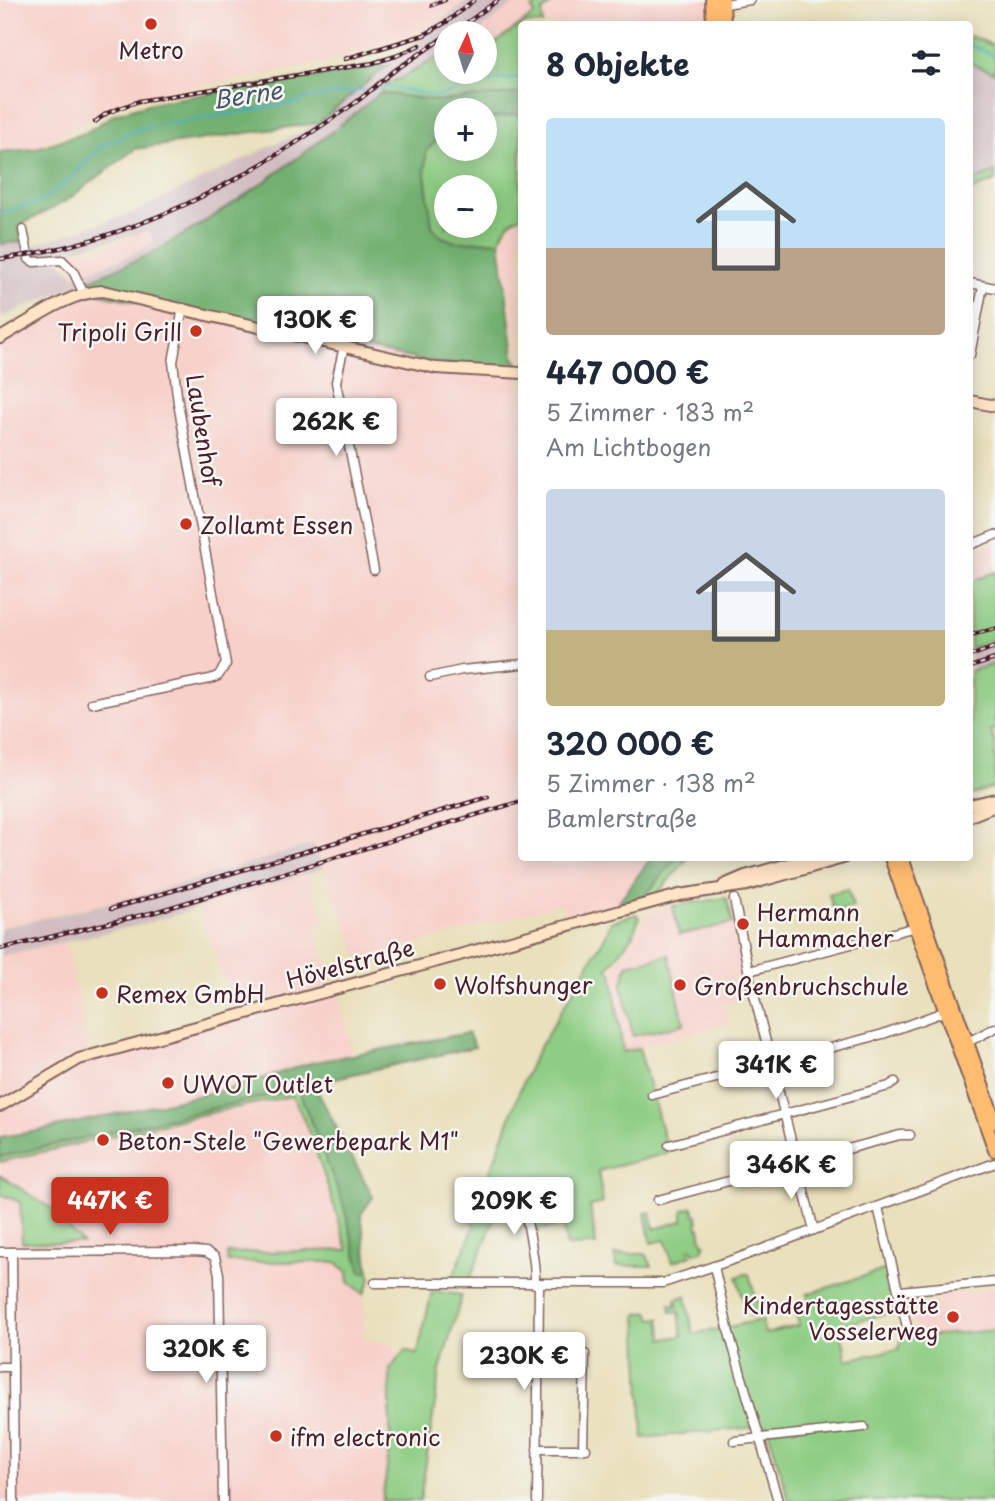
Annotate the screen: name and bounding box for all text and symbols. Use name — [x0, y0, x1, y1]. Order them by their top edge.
marker: Metro — [143, 16, 159, 32]
north arrow — [434, 21, 497, 84]
map controls — [434, 21, 497, 238]
place label: Metro — [118, 32, 184, 67]
text: 8 Objekte — [546, 41, 690, 86]
icon: filters — [907, 44, 945, 82]
water label: Berne — [209, 71, 285, 117]
button: + — [434, 98, 497, 161]
icon: home — [683, 163, 809, 289]
button: − — [434, 175, 497, 238]
pin: 130K € — [258, 296, 372, 356]
text: 130K € — [273, 301, 357, 336]
place label: Tripoli Grill — [57, 314, 182, 349]
marker: Tripoli Grill — [188, 323, 204, 339]
text: 447 000 € — [546, 349, 709, 394]
street label: Laubenhof — [178, 371, 230, 491]
text: 5 Zimmer · 183 m² — [546, 394, 754, 429]
pin: 262K € — [279, 398, 393, 458]
text: 262K € — [292, 403, 380, 438]
text: Am Lichtbogen — [546, 429, 711, 464]
place label: Zollamt Essen — [200, 507, 353, 542]
marker: Zollamt Essen — [178, 516, 194, 532]
icon: home — [683, 534, 809, 660]
text: 320 000 € — [546, 720, 714, 765]
text: 5 Zimmer · 138 m² — [546, 765, 756, 800]
text: Bamlerstraße — [546, 800, 697, 835]
place label: Hermann Hammacher — [757, 894, 894, 955]
marker: Hermann Hammacher — [735, 916, 751, 932]
street label: Hövelstraße — [282, 929, 418, 997]
place label: Wolfshunger — [454, 967, 593, 1002]
place label: Großenbruchschule — [694, 968, 909, 1003]
place label: Remex GmbH — [116, 976, 265, 1011]
marker: Wolfshunger — [432, 976, 448, 992]
marker: Großenbruchschule — [672, 977, 688, 993]
marker: Remex GmbH — [94, 985, 110, 1001]
pin: 341K € — [719, 1042, 833, 1101]
text: 341K € — [735, 1046, 817, 1081]
place label: UWOT Outlet — [182, 1066, 333, 1101]
marker: UWOT Outlet — [160, 1075, 176, 1091]
place label: Beton-Stele "Gewerbepark M1" — [117, 1123, 459, 1158]
marker: Beton-Stele "Gewerbepark M1" — [95, 1132, 111, 1148]
pin: 346K € — [734, 1142, 848, 1201]
text: 346K € — [746, 1146, 836, 1181]
pin: 447K € — [53, 1178, 167, 1237]
pin: 209K € — [457, 1178, 571, 1237]
text: 447K € — [67, 1182, 153, 1217]
text: 209K € — [470, 1182, 558, 1217]
place label: Kindertagesstätte Vosselerweg — [742, 1287, 939, 1348]
marker: Kindertagesstätte Vosselerweg — [945, 1309, 961, 1325]
pin: 320K € — [149, 1326, 263, 1385]
text: 320K € — [162, 1330, 250, 1365]
pin: 230K € — [467, 1332, 581, 1392]
text: 230K € — [479, 1337, 569, 1372]
place label: ifm electronic — [290, 1419, 440, 1454]
marker: ifm electronic — [268, 1428, 284, 1444]

